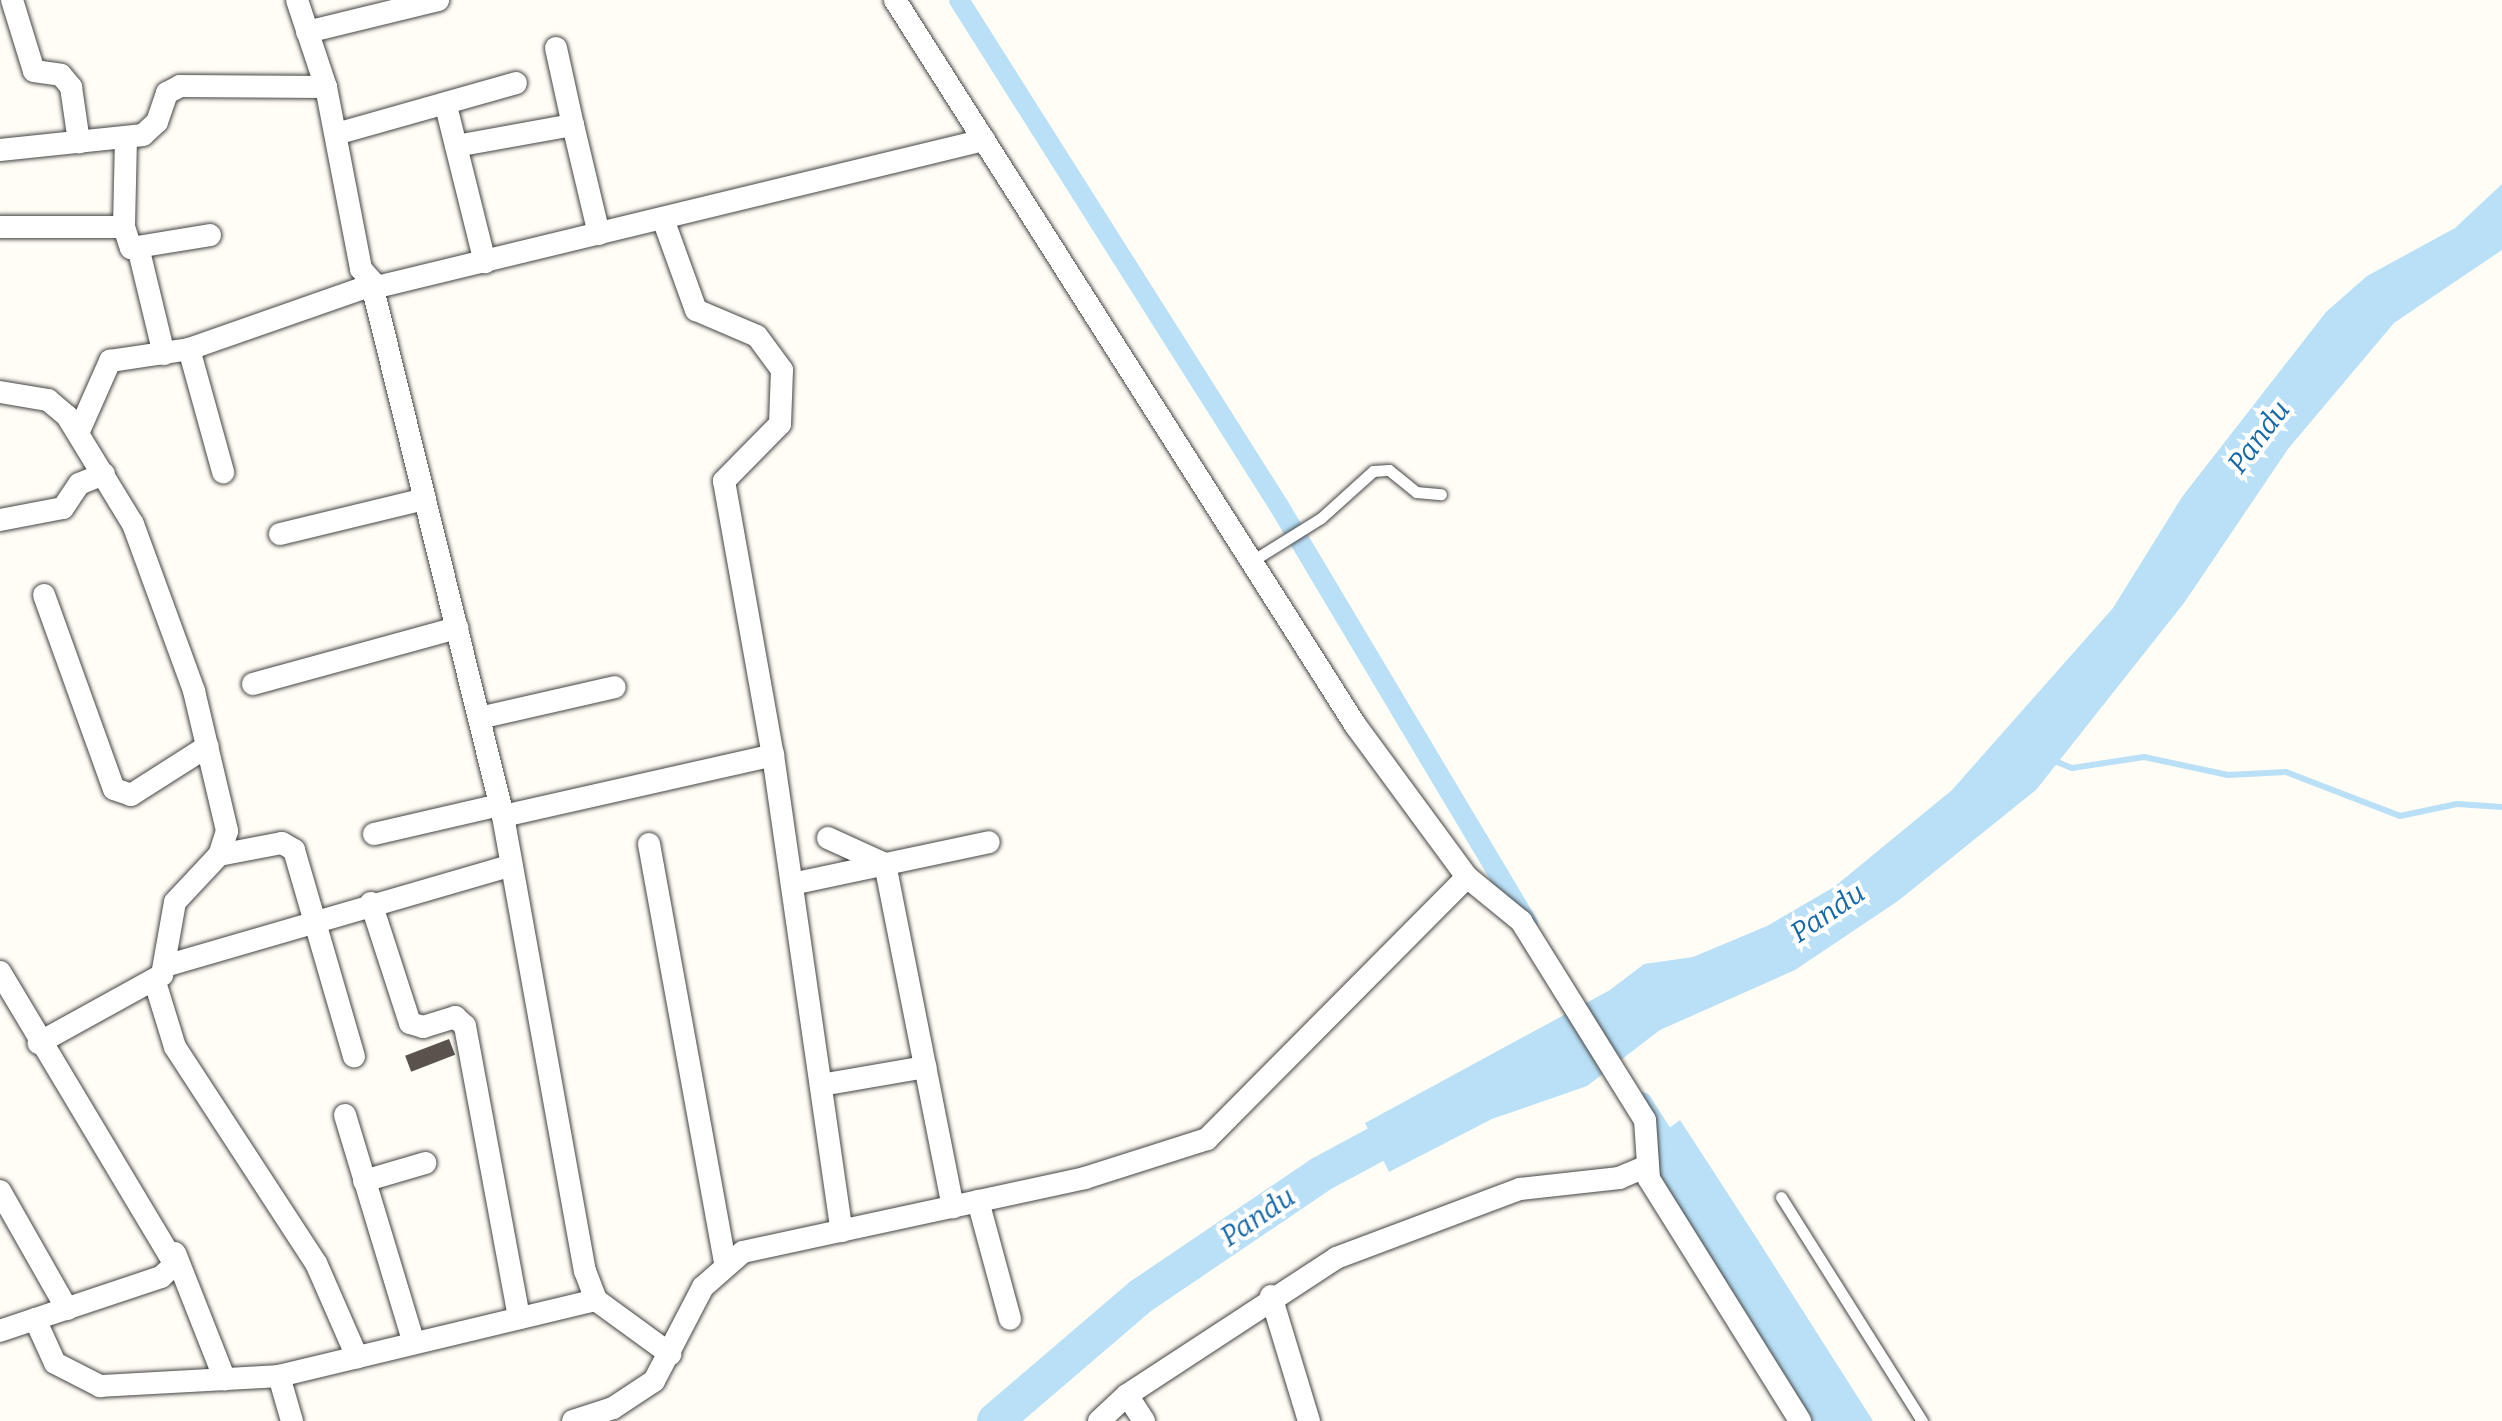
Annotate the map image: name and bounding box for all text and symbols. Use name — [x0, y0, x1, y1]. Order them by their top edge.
water label: Pandu — [2221, 394, 2297, 480]
water label: Pandu — [1784, 876, 1872, 950]
water label: Pandu — [1214, 1180, 1302, 1254]

